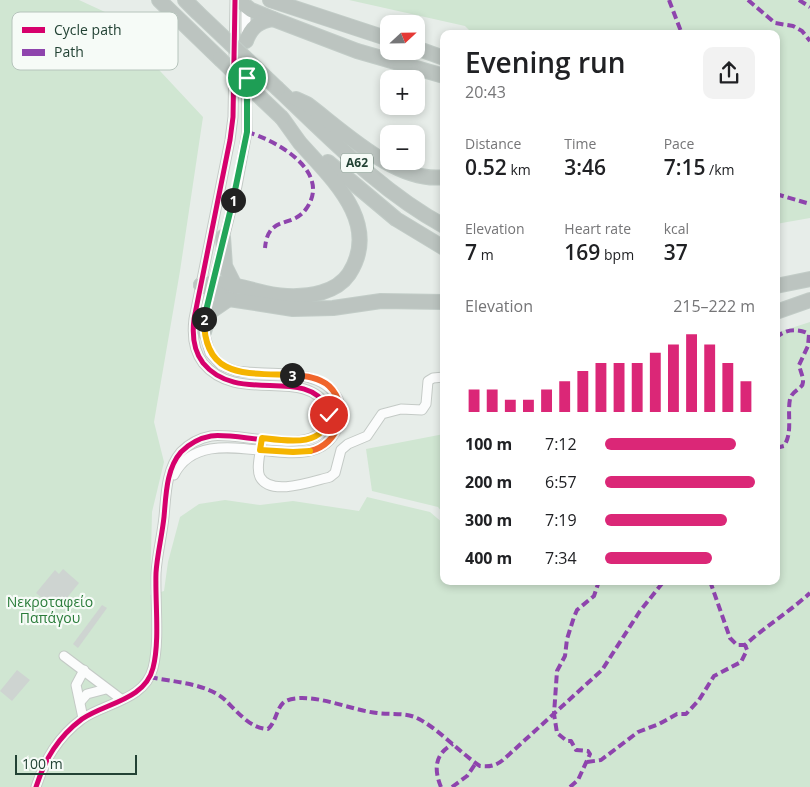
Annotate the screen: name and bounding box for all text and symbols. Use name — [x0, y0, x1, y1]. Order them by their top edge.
legend — [12, 12, 178, 70]
north arrow — [380, 15, 425, 60]
map controls — [380, 15, 425, 170]
text: Cycle path — [54, 20, 122, 39]
text: Path — [54, 42, 84, 61]
text: Evening run — [465, 43, 626, 81]
button: share — [703, 47, 755, 99]
pin — [226, 57, 268, 99]
icon: arrive — [233, 64, 261, 92]
button: + — [380, 70, 425, 115]
text: 20:43 — [465, 81, 506, 103]
button: − — [380, 125, 425, 170]
text: Distance — [465, 134, 521, 153]
text: Time — [564, 134, 596, 153]
text: Pace — [664, 134, 694, 153]
text: 0.52 — [465, 153, 507, 181]
text: 3:46 — [564, 153, 606, 181]
text: 7:15 — [664, 153, 705, 181]
road number: Α62 — [341, 154, 373, 172]
text: km — [507, 160, 531, 179]
text: /km — [705, 160, 735, 179]
pin: 1 — [220, 188, 246, 212]
text: 1 — [229, 191, 238, 210]
text: Elevation — [465, 219, 524, 238]
text: Heart rate — [564, 219, 631, 238]
text: kcal — [664, 219, 689, 238]
text: 7 — [465, 238, 477, 266]
text: 169 — [564, 238, 600, 266]
text: 37 — [664, 238, 688, 266]
text: m — [477, 245, 494, 264]
text: bpm — [600, 245, 634, 264]
text: Elevation — [465, 295, 533, 317]
text: 215–222 m — [673, 295, 755, 317]
pin: 2 — [192, 306, 216, 332]
text: 2 — [200, 310, 209, 329]
pin: 3 — [280, 362, 304, 388]
text: 3 — [288, 366, 297, 385]
pin — [308, 394, 350, 436]
icon: check — [315, 401, 343, 429]
text: 100 m — [465, 433, 512, 455]
text: 7:12 — [545, 433, 577, 455]
text: 200 m — [465, 471, 512, 493]
text: 6:57 — [545, 471, 577, 493]
text: 300 m — [465, 509, 512, 531]
text: 7:19 — [545, 509, 577, 531]
text: 400 m — [465, 547, 512, 569]
text: 7:34 — [545, 547, 577, 569]
park label: Νεκροταφείο Παπάγου — [7, 592, 93, 627]
scale bar — [15, 752, 138, 775]
text: 100 m — [22, 754, 63, 773]

